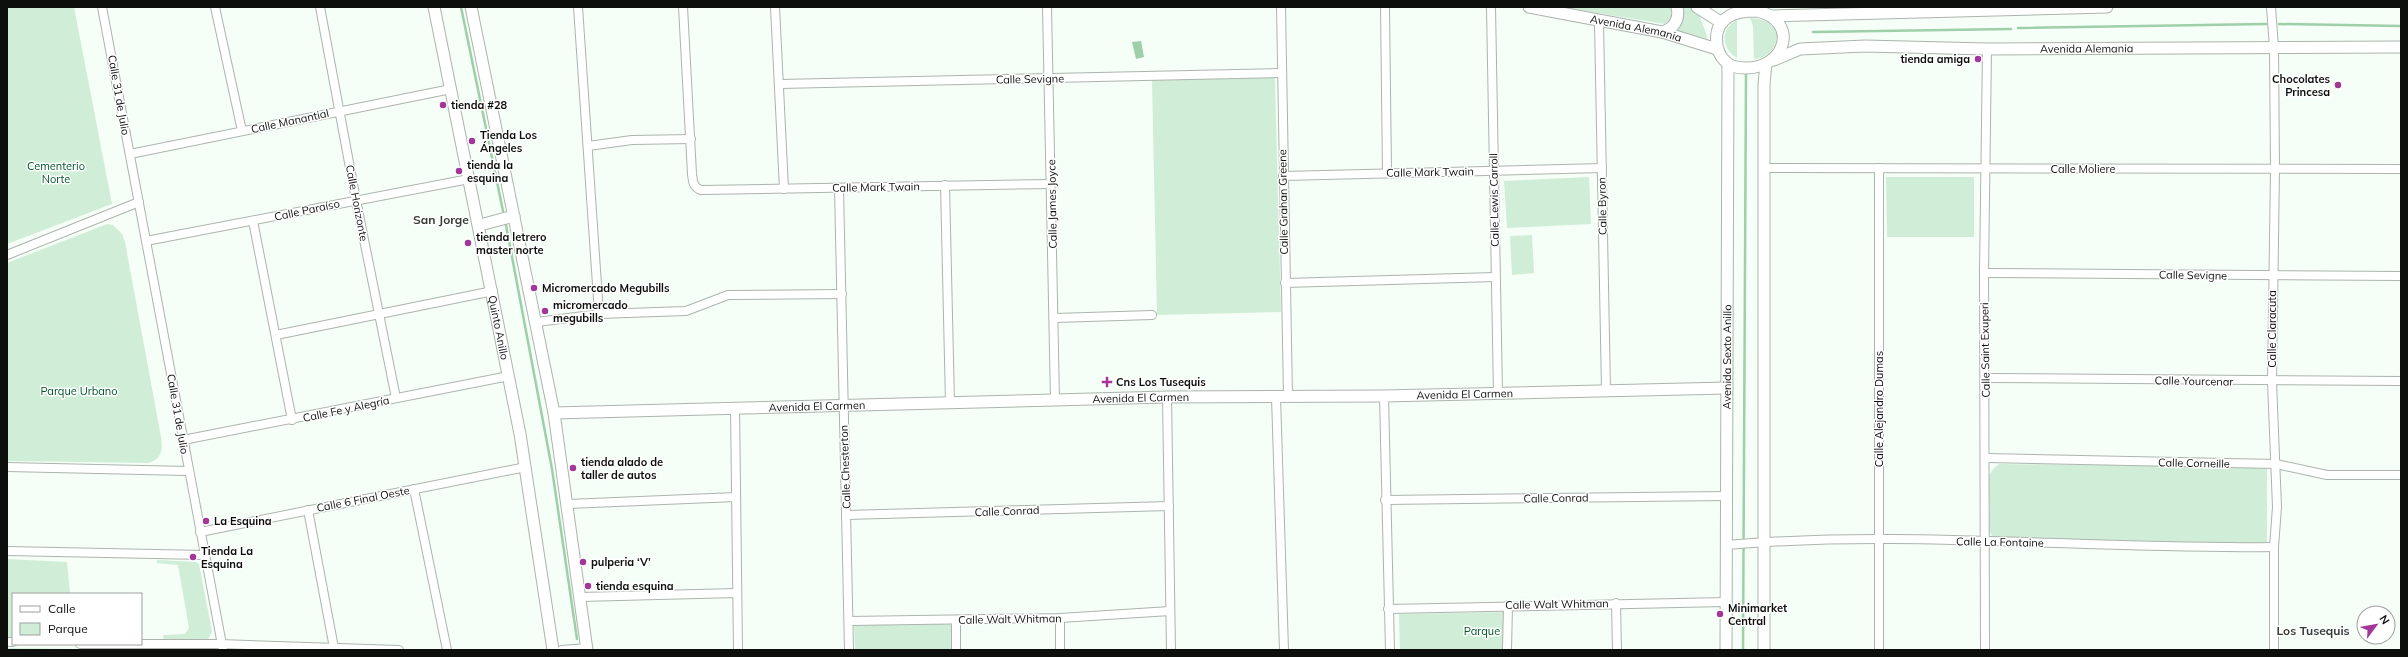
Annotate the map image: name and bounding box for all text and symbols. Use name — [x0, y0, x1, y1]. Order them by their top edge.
street label: Avenida Alemania — [1589, 12, 1684, 45]
street label: Avenida Alemania — [2040, 41, 2133, 56]
place label: tienda amiga — [1900, 52, 1970, 66]
street label: Calle 31 de Julio — [105, 54, 133, 136]
marker: tienda amiga — [1973, 54, 1983, 64]
street label: Calle Sevigne — [996, 71, 1064, 87]
place label: Chocolates Princesa — [2272, 72, 2330, 99]
marker: Chocolates Princesa — [2333, 80, 2343, 90]
place label: tienda #28 — [451, 98, 508, 112]
marker: tienda #28 — [438, 100, 448, 110]
street label: Calle Manantial — [250, 106, 330, 136]
place label: Tienda Los Ángeles — [480, 128, 538, 155]
marker: Tienda Los Ángeles — [467, 136, 477, 146]
street label: Calle Grahan Greene — [1275, 149, 1291, 255]
street label: Calle Lewis Carroll — [1486, 153, 1502, 247]
place label: tienda la esquina — [467, 158, 513, 185]
park label: Cementerio Norte — [27, 159, 85, 186]
street label: Calle James Joyce — [1044, 159, 1060, 249]
street label: Calle Moliere — [2051, 162, 2115, 176]
street label: Calle Horizonte — [343, 164, 371, 242]
street label: Calle Mark Twain — [1386, 164, 1474, 180]
marker: tienda la esquina — [454, 166, 464, 176]
street label: Calle Byron — [1594, 177, 1610, 235]
street label: Calle Mark Twain — [832, 179, 920, 195]
street label: Calle Paraíso — [273, 196, 341, 224]
district label: San Jorge — [413, 212, 469, 227]
place label: tienda letrero master norte — [476, 230, 547, 257]
marker: tienda letrero master norte — [463, 238, 473, 248]
street label: Calle Sevigne — [2159, 267, 2227, 283]
place label: Micromercado Megubills — [542, 281, 670, 295]
marker: Micromercado Megubills — [529, 283, 539, 293]
street label: Calle Claracuta — [2265, 290, 2279, 368]
street label: Quinto Anillo — [485, 294, 512, 361]
place label: micromercado megubills — [553, 298, 628, 325]
street label: Calle Saint Exuperi — [1977, 302, 1993, 398]
street label: Avenida Sexto Anillo — [1720, 304, 1734, 410]
marker: micromercado megubills — [540, 306, 550, 316]
street label: Calle Alejandro Dumas — [1872, 351, 1886, 467]
street label: Calle 31 de Julio — [164, 373, 192, 455]
street label: Calle Yourcenar — [2155, 373, 2233, 389]
place label: Cns Los Tusequis — [1116, 375, 1206, 389]
marker: Cns Los Tusequis — [1101, 376, 1113, 388]
park label: Parque Urbano — [40, 384, 118, 398]
street label: Avenida El Carmen — [1416, 386, 1513, 402]
street label: Avenida El Carmen — [1092, 390, 1189, 406]
street label: Calle Fe y Alegría — [301, 393, 391, 425]
street label: Avenida El Carmen — [768, 398, 865, 414]
street label: Calle Chesterton — [837, 425, 853, 509]
place label: tienda alado de taller de autos — [581, 455, 663, 482]
street label: Calle Corneille — [2158, 455, 2230, 471]
marker: tienda alado de taller de autos — [568, 463, 578, 473]
street label: Calle 6 Final Oeste — [315, 483, 411, 515]
street label: Calle Conrad — [1523, 490, 1589, 506]
street label: Calle Conrad — [974, 503, 1040, 519]
place label: La Esquina — [214, 514, 272, 528]
marker: La Esquina — [201, 516, 211, 526]
street label: Calle La Fontaine — [1956, 534, 2044, 550]
place label: Tienda La Esquina — [201, 544, 253, 571]
marker: Tienda La Esquina — [188, 552, 198, 562]
place label: pulperia ‘V’ — [591, 555, 651, 569]
marker: pulperia ‘V’ — [578, 557, 588, 567]
place label: tienda esquina — [596, 579, 674, 593]
marker: tienda esquina — [583, 581, 593, 591]
legend — [12, 593, 142, 645]
street label: Calle Walt Whitman — [1505, 596, 1609, 612]
text: Calle — [48, 601, 75, 616]
place label: Minimarket Central — [1728, 601, 1787, 628]
north arrow — [2356, 605, 2396, 645]
marker: Minimarket Central — [1715, 609, 1725, 619]
street label: Calle Walt Whitman — [958, 611, 1062, 627]
text: N — [2376, 612, 2393, 627]
text: Parque — [48, 621, 88, 636]
district label: Los Tusequis — [2276, 623, 2350, 638]
park label: Parque — [1464, 624, 1500, 638]

